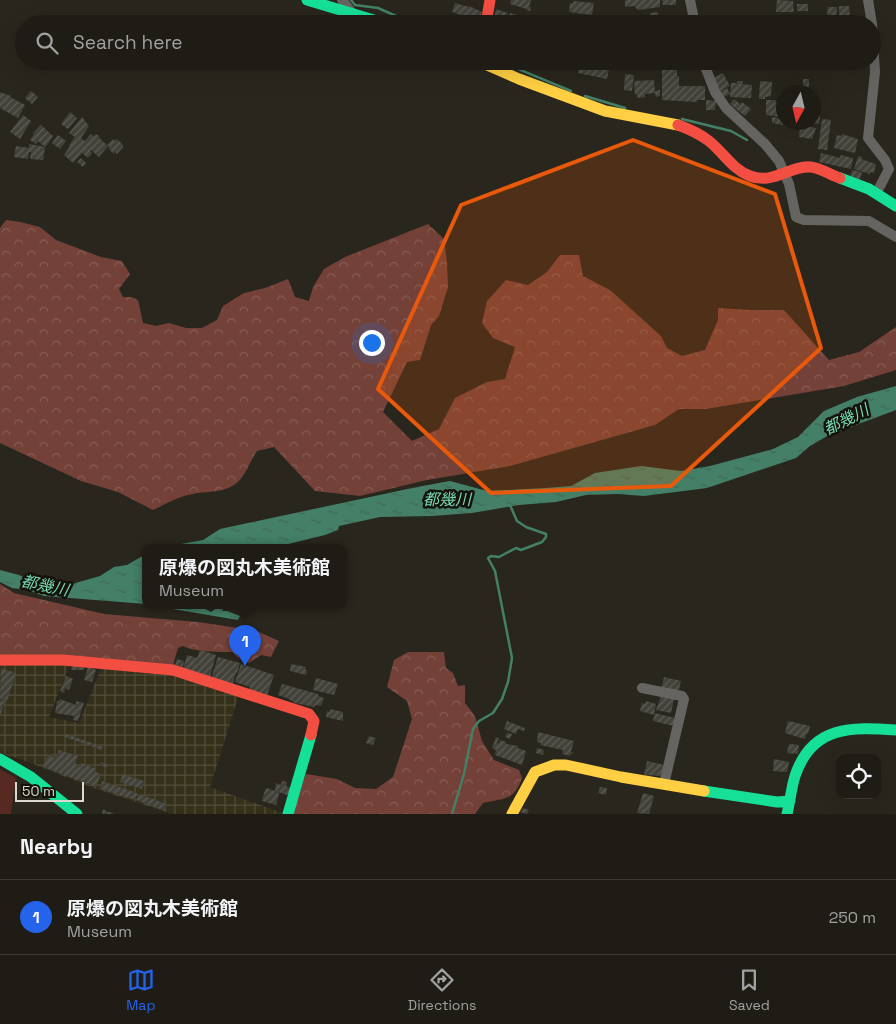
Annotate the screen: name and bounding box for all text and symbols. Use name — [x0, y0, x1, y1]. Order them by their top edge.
search box — [15, 15, 881, 70]
icon: search — [33, 29, 61, 57]
text: Search here — [73, 30, 183, 55]
north arrow — [776, 85, 821, 130]
your location — [359, 330, 385, 356]
water label: 都幾川 — [820, 398, 874, 440]
water label: 都幾川 — [423, 489, 473, 510]
popup — [142, 544, 347, 609]
text: 原爆の図丸木美術館 — [159, 555, 330, 580]
water label: 都幾川 — [19, 570, 73, 601]
text: Museum — [159, 580, 224, 601]
pin: 1 — [229, 625, 261, 666]
map controls — [836, 754, 881, 799]
button: locate — [836, 754, 881, 799]
scale bar — [15, 779, 84, 802]
text: 50 m — [22, 782, 55, 800]
text: Nearby — [20, 833, 93, 860]
text: 原爆の図丸木美術館 — [67, 896, 238, 921]
text: 1 — [32, 907, 40, 928]
text: 250 m — [829, 907, 876, 928]
text: Museum — [67, 921, 132, 942]
tab: Map — [126, 966, 155, 1014]
tab: Directions — [408, 966, 476, 1014]
tab: Saved — [729, 966, 770, 1014]

